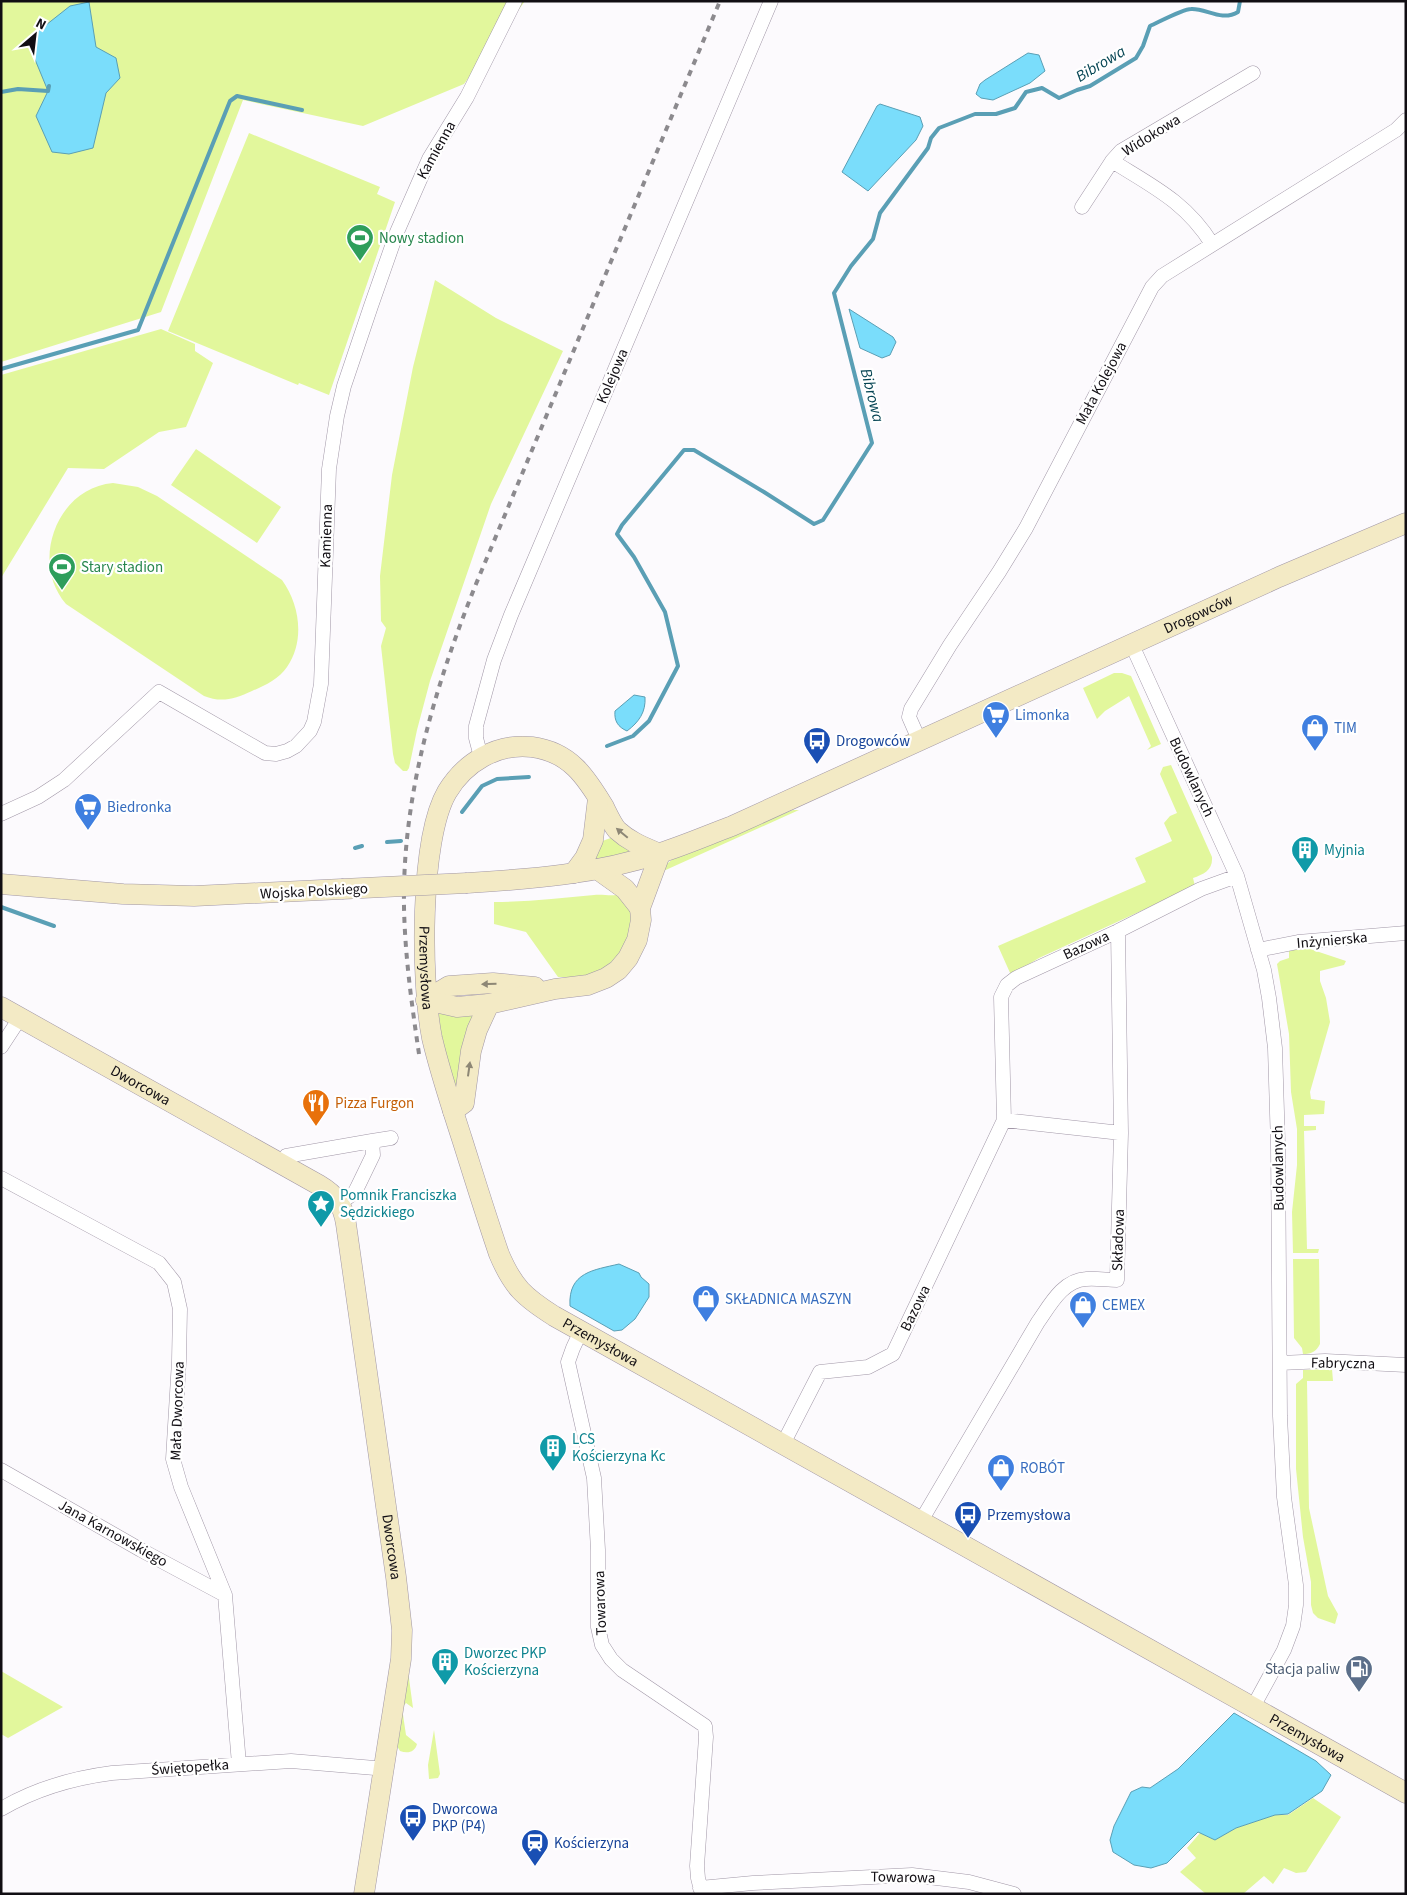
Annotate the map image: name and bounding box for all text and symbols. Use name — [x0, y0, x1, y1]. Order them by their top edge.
north arrow — [10, 10, 60, 60]
text: N — [32, 13, 49, 35]
water label: Bibrowa — [1071, 40, 1130, 87]
street label: Widokowa — [1118, 109, 1185, 162]
street label: Kamienna — [412, 117, 461, 183]
sports icon: Nowy stadion — [345, 223, 375, 262]
place label: Nowy stadion — [379, 228, 464, 249]
street label: Mała Kolejowa — [1071, 338, 1132, 429]
street label: Kolejowa — [591, 345, 633, 407]
water label: Bibrowa — [855, 366, 889, 425]
street label: Kamienna — [315, 504, 338, 568]
sports icon: Stary stadion — [47, 552, 77, 591]
place label: Stary stadion — [81, 557, 163, 578]
street label: Drogowców — [1160, 589, 1237, 639]
supermarket icon: Limonka — [981, 700, 1011, 739]
place label: Limonka — [1015, 705, 1070, 726]
shop icon: TIM — [1300, 713, 1330, 752]
place label: TIM — [1334, 718, 1357, 739]
bus stop icon: Drogowców — [802, 726, 832, 765]
place label: Drogowców — [836, 731, 910, 752]
street label: Budowlanych — [1164, 734, 1219, 820]
supermarket icon: Biedronka — [73, 792, 103, 831]
place label: Biedronka — [107, 797, 172, 818]
one-way arrow — [616, 828, 629, 839]
building icon: Myjnia — [1290, 835, 1320, 874]
place label: Myjnia — [1324, 840, 1365, 861]
street label: Wojska Polskiego — [260, 878, 369, 905]
street label: Przemysłowa — [413, 926, 438, 1011]
street label: Bazowa — [1060, 926, 1113, 965]
street label: Inżynierska — [1296, 927, 1368, 954]
one-way arrow — [481, 980, 497, 988]
street label: Dworcowa — [106, 1060, 174, 1111]
one-way arrow — [465, 1060, 473, 1076]
restaurant icon: Pizza Furgon — [301, 1088, 331, 1127]
place label: Pizza Furgon — [335, 1093, 414, 1114]
street label: Budowlanych — [1267, 1125, 1290, 1211]
place label: Pomnik Franciszka Sędzickiego — [340, 1185, 457, 1223]
place icon: Pomnik Franciszka Sędzickiego — [306, 1189, 336, 1228]
street label: Składowa — [1107, 1209, 1130, 1271]
street label: Bazowa — [895, 1282, 936, 1335]
shop icon: SKŁADNICA MASZYN — [691, 1284, 721, 1323]
place label: SKŁADNICA MASZYN — [725, 1289, 852, 1310]
shop icon: СEMEX — [1068, 1290, 1098, 1329]
place label: СEMEX — [1102, 1295, 1145, 1316]
street label: Przemysłowa — [559, 1313, 642, 1372]
street label: Fabryczna — [1311, 1352, 1375, 1375]
street label: Mała Dworcowa — [165, 1361, 190, 1461]
place label: LCS Kościerzyna Kc — [572, 1429, 666, 1467]
building icon: LCS Kościerzyna Kc — [538, 1433, 568, 1472]
shop icon: ROBÓT — [986, 1453, 1016, 1492]
place label: ROBÓT — [1020, 1458, 1065, 1479]
street label: Jana Karnowskiego — [54, 1495, 171, 1572]
bus stop icon: Przemysłowa — [953, 1500, 983, 1539]
place label: Przemysłowa — [987, 1505, 1071, 1526]
street label: Dworcowa — [376, 1513, 406, 1581]
street label: Towarowa — [589, 1570, 612, 1636]
place label: Dworzec PKP Kościerzyna — [464, 1643, 546, 1681]
building icon: Dworzec PKP Kościerzyna — [430, 1647, 460, 1686]
fuel station icon: Stacja paliw — [1344, 1654, 1374, 1693]
place label: Stacja paliw — [1265, 1659, 1340, 1680]
street label: Przemysłowa — [1265, 1709, 1349, 1768]
street label: Świętopełka — [150, 1754, 230, 1781]
place label: Dworcowa PKP (P4) — [432, 1799, 498, 1837]
bus stop icon: Dworcowa PKP (P4) — [398, 1803, 428, 1842]
station icon: Kościerzyna — [520, 1828, 550, 1867]
place label: Kościerzyna — [554, 1833, 629, 1854]
street label: Towarowa — [870, 1866, 935, 1889]

